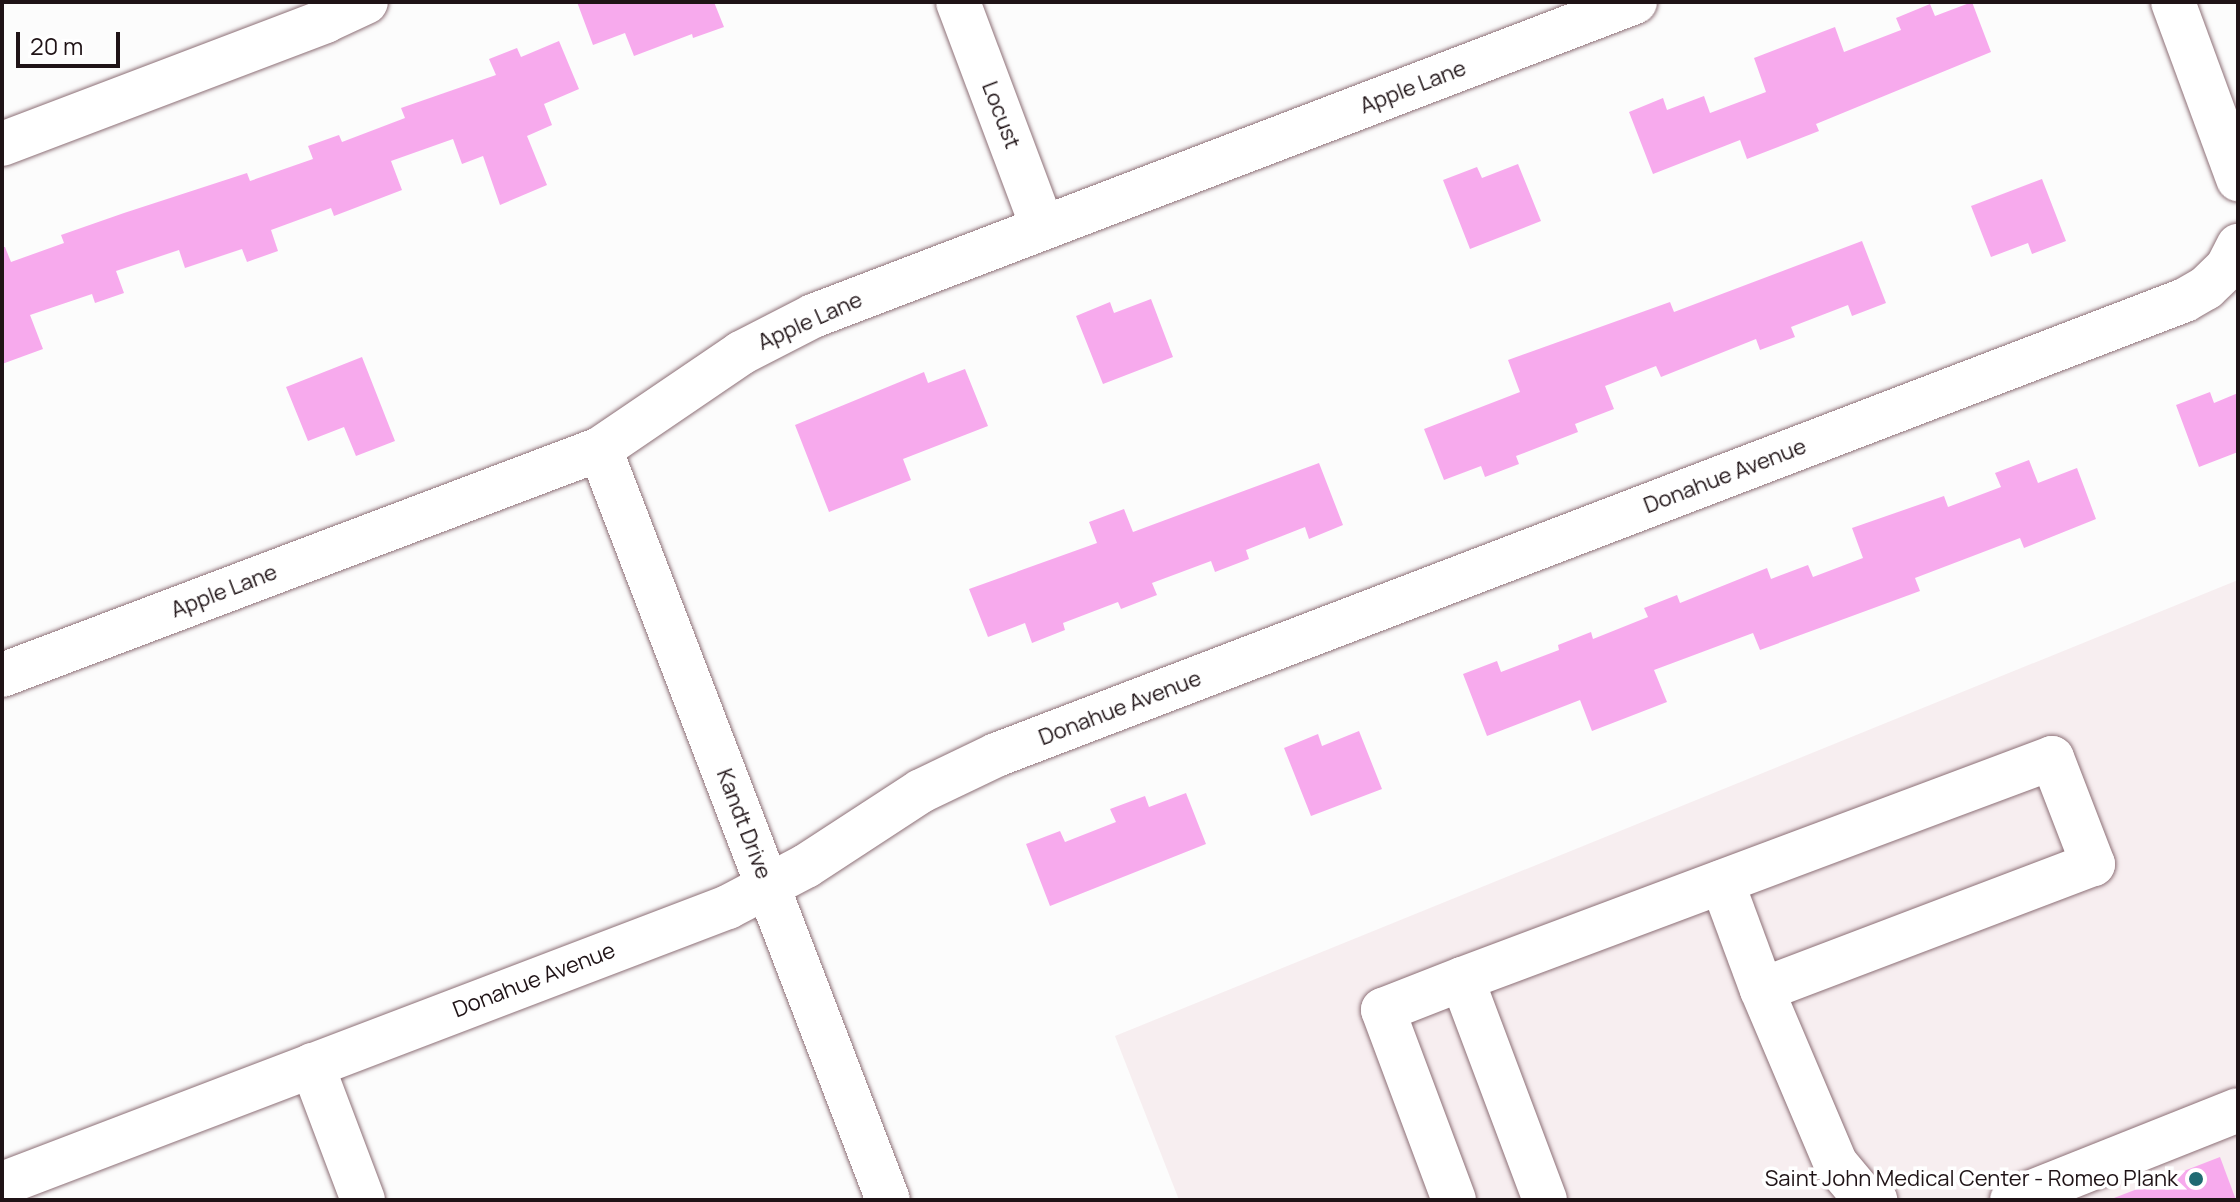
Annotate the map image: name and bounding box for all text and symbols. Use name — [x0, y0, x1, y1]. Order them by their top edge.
scale bar — [20, 16, 124, 66]
text: 20 m — [30, 29, 83, 62]
street label: Apple Lane — [1356, 55, 1470, 119]
street label: Locust — [976, 78, 1026, 152]
street label: Apple Lane — [754, 286, 866, 356]
street label: Donahue Avenue — [1640, 433, 1810, 519]
street label: Apple Lane — [167, 559, 281, 623]
street label: Donahue Avenue — [1035, 665, 1205, 751]
street label: Kandt Drive — [711, 765, 777, 883]
street label: Donahue Avenue — [449, 937, 619, 1023]
place label: Saint John Medical Center - Romeo Plank — [1765, 1166, 2178, 1192]
marker: Saint John Medical Center - Romeo Plank — [2185, 1168, 2207, 1190]

